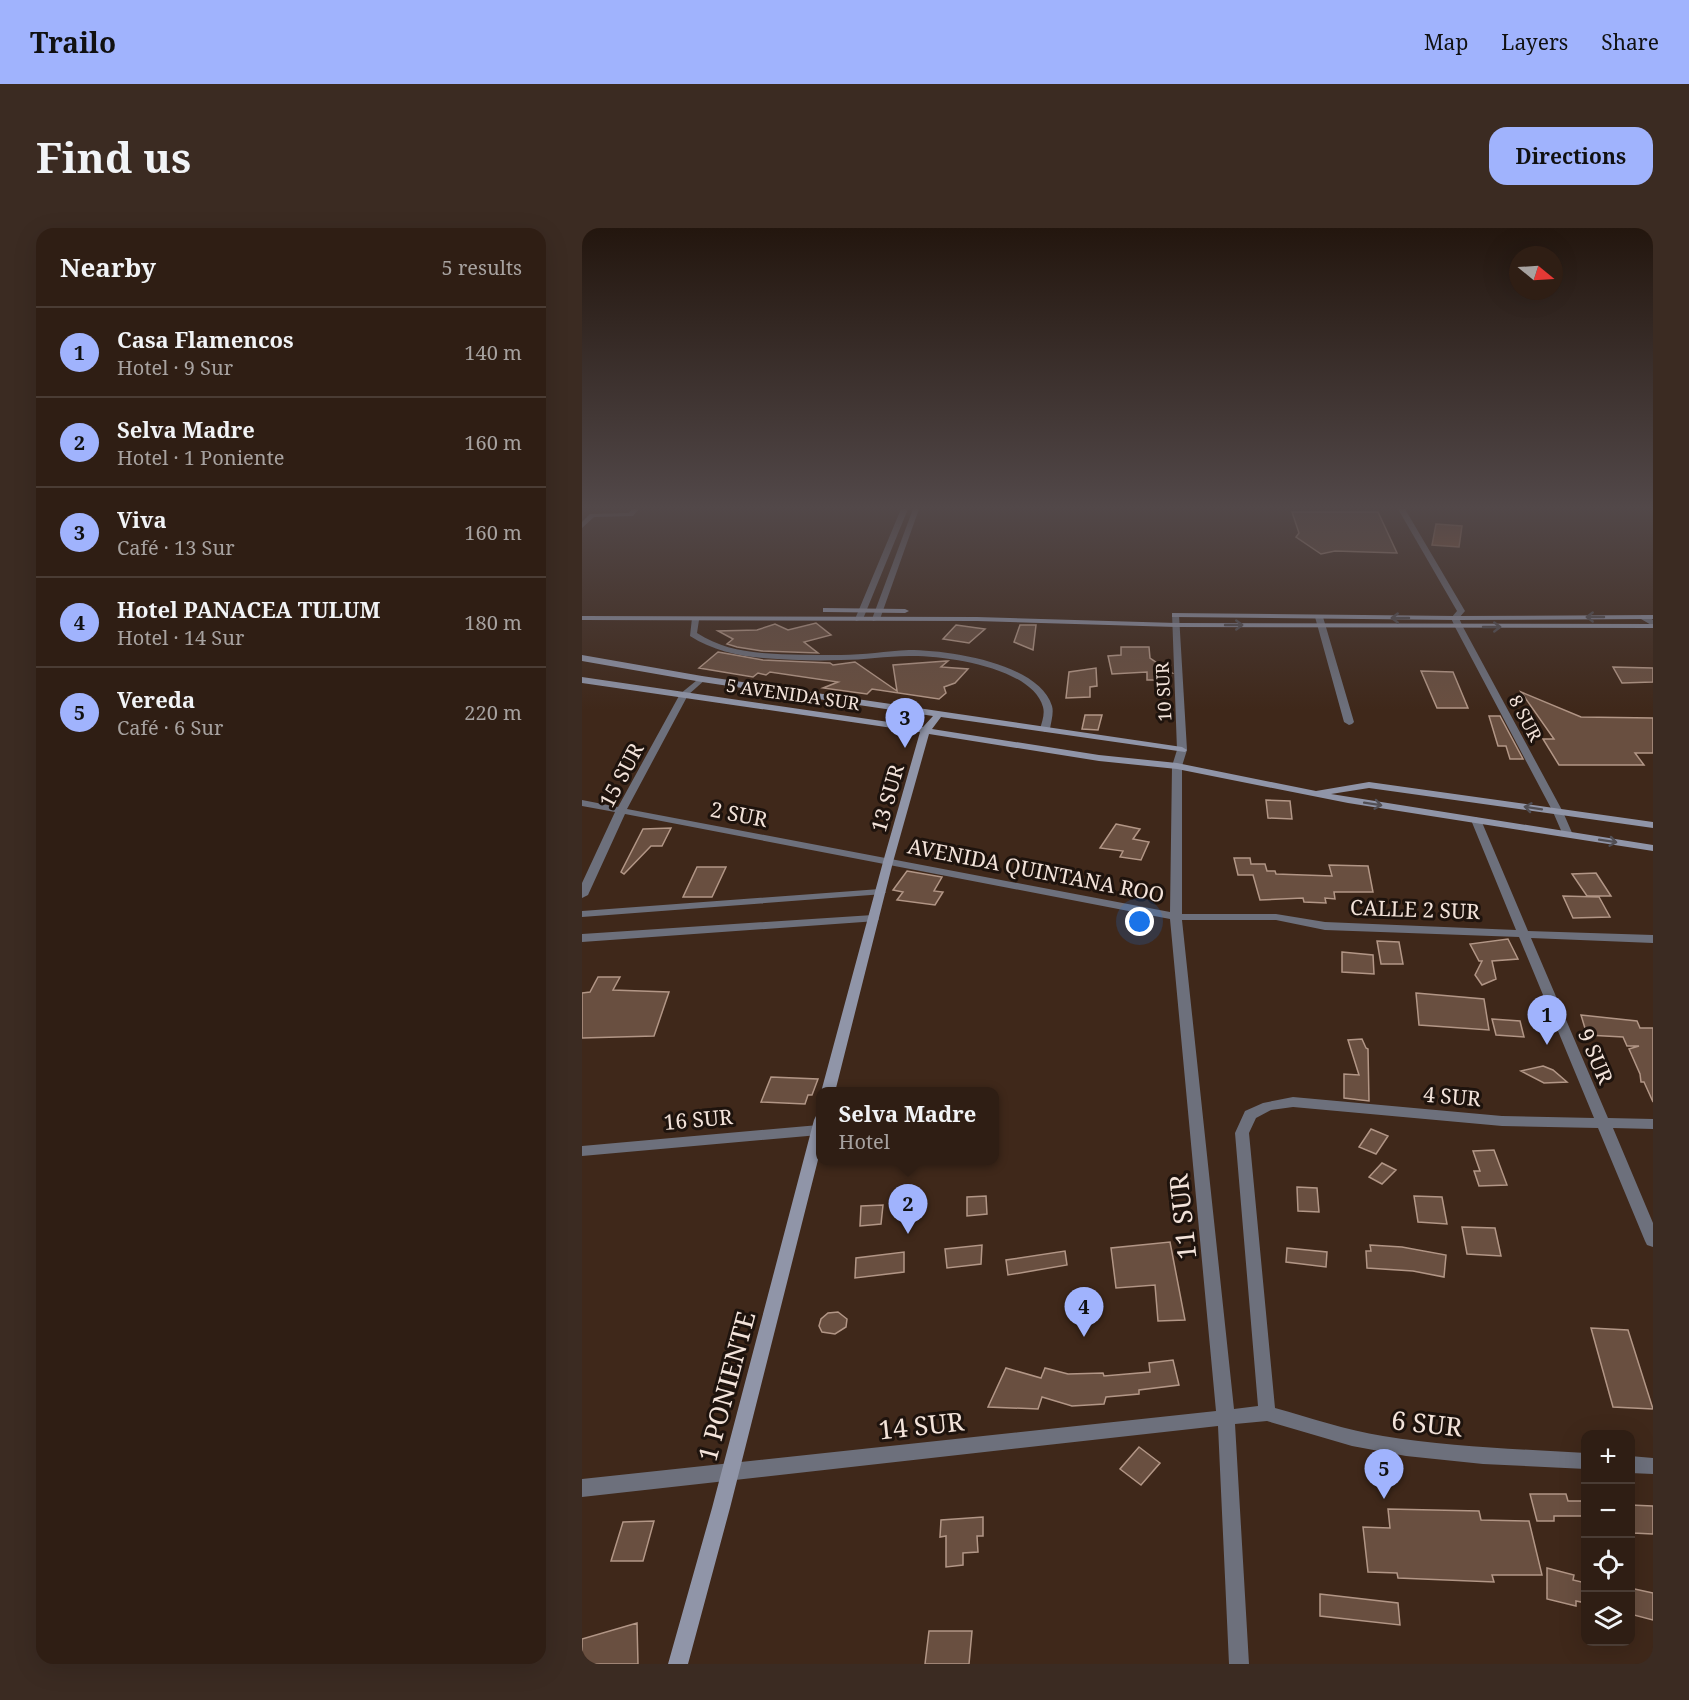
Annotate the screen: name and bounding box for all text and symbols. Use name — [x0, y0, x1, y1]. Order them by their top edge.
text: Trailo — [30, 23, 116, 61]
text: Map — [1424, 28, 1468, 56]
text: Layers — [1501, 28, 1568, 56]
text: Share — [1601, 28, 1659, 56]
button: Directions — [1489, 127, 1653, 185]
text: Find us — [36, 128, 191, 185]
north arrow — [1509, 246, 1563, 300]
text: Nearby — [60, 249, 156, 285]
text: 5 results — [442, 254, 522, 281]
text: Casa Flamencos — [117, 324, 294, 354]
text: 1 — [74, 339, 85, 366]
text: 140 m — [464, 339, 522, 366]
text: Hotel · 9 Sur — [117, 354, 233, 381]
text: Selva Madre — [117, 414, 255, 444]
text: 2 — [74, 429, 85, 456]
text: 160 m — [464, 429, 522, 456]
text: Hotel · 1 Poniente — [117, 444, 284, 471]
text: Viva — [117, 504, 167, 534]
text: 3 — [74, 519, 85, 546]
text: 160 m — [464, 519, 522, 546]
text: Café · 13 Sur — [117, 534, 235, 561]
text: Hotel PANACEA TULUM — [117, 594, 380, 624]
text: 4 — [74, 609, 85, 636]
text: 180 m — [464, 609, 522, 636]
one-way arrow — [1585, 611, 1605, 623]
one-way arrow — [1390, 612, 1410, 624]
one-way arrow — [1224, 619, 1244, 631]
one-way arrow — [1482, 621, 1502, 633]
text: Hotel · 14 Sur — [117, 624, 244, 651]
street label: 10 SUR — [1149, 662, 1177, 722]
street label: 5 AVENIDA SUR — [725, 673, 861, 715]
text: Vereda — [117, 684, 195, 714]
street label: 8 SUR — [1504, 691, 1548, 746]
pin: 3 — [886, 698, 924, 748]
text: 5 — [74, 699, 85, 726]
text: 220 m — [464, 699, 522, 726]
text: Café · 6 Sur — [117, 714, 223, 741]
street label: 15 SUR — [592, 738, 650, 812]
street label: 13 SUR — [864, 761, 910, 835]
street label: 2 SUR — [708, 795, 770, 833]
one-way arrow — [1363, 799, 1383, 810]
one-way arrow — [1523, 803, 1543, 814]
street label: AVENIDA QUINTANA ROO — [905, 831, 1167, 909]
one-way arrow — [1597, 835, 1617, 846]
street label: CALLE 2 SUR — [1350, 893, 1481, 925]
your location — [1125, 907, 1154, 936]
pin: 1 — [1528, 996, 1566, 1045]
street label: 9 SUR — [1572, 1024, 1620, 1088]
street label: 4 SUR — [1422, 1080, 1482, 1112]
popup — [816, 1087, 999, 1165]
text: Selva Madre — [839, 1098, 976, 1128]
street label: 16 SUR — [662, 1102, 734, 1136]
text: Hotel — [839, 1128, 890, 1155]
street label: 11 SUR — [1160, 1172, 1204, 1261]
pin: 2 — [888, 1184, 928, 1234]
pin: 4 — [1064, 1288, 1104, 1337]
street label: 1 PONIENTE — [689, 1307, 763, 1465]
street label: 6 SUR — [1390, 1401, 1465, 1445]
street label: 14 SUR — [877, 1403, 966, 1447]
map controls — [1581, 1430, 1635, 1646]
button: + — [1581, 1430, 1635, 1484]
pin: 5 — [1364, 1450, 1404, 1499]
button: − — [1581, 1484, 1635, 1538]
button: locate — [1581, 1538, 1635, 1592]
button: layers — [1581, 1592, 1635, 1646]

